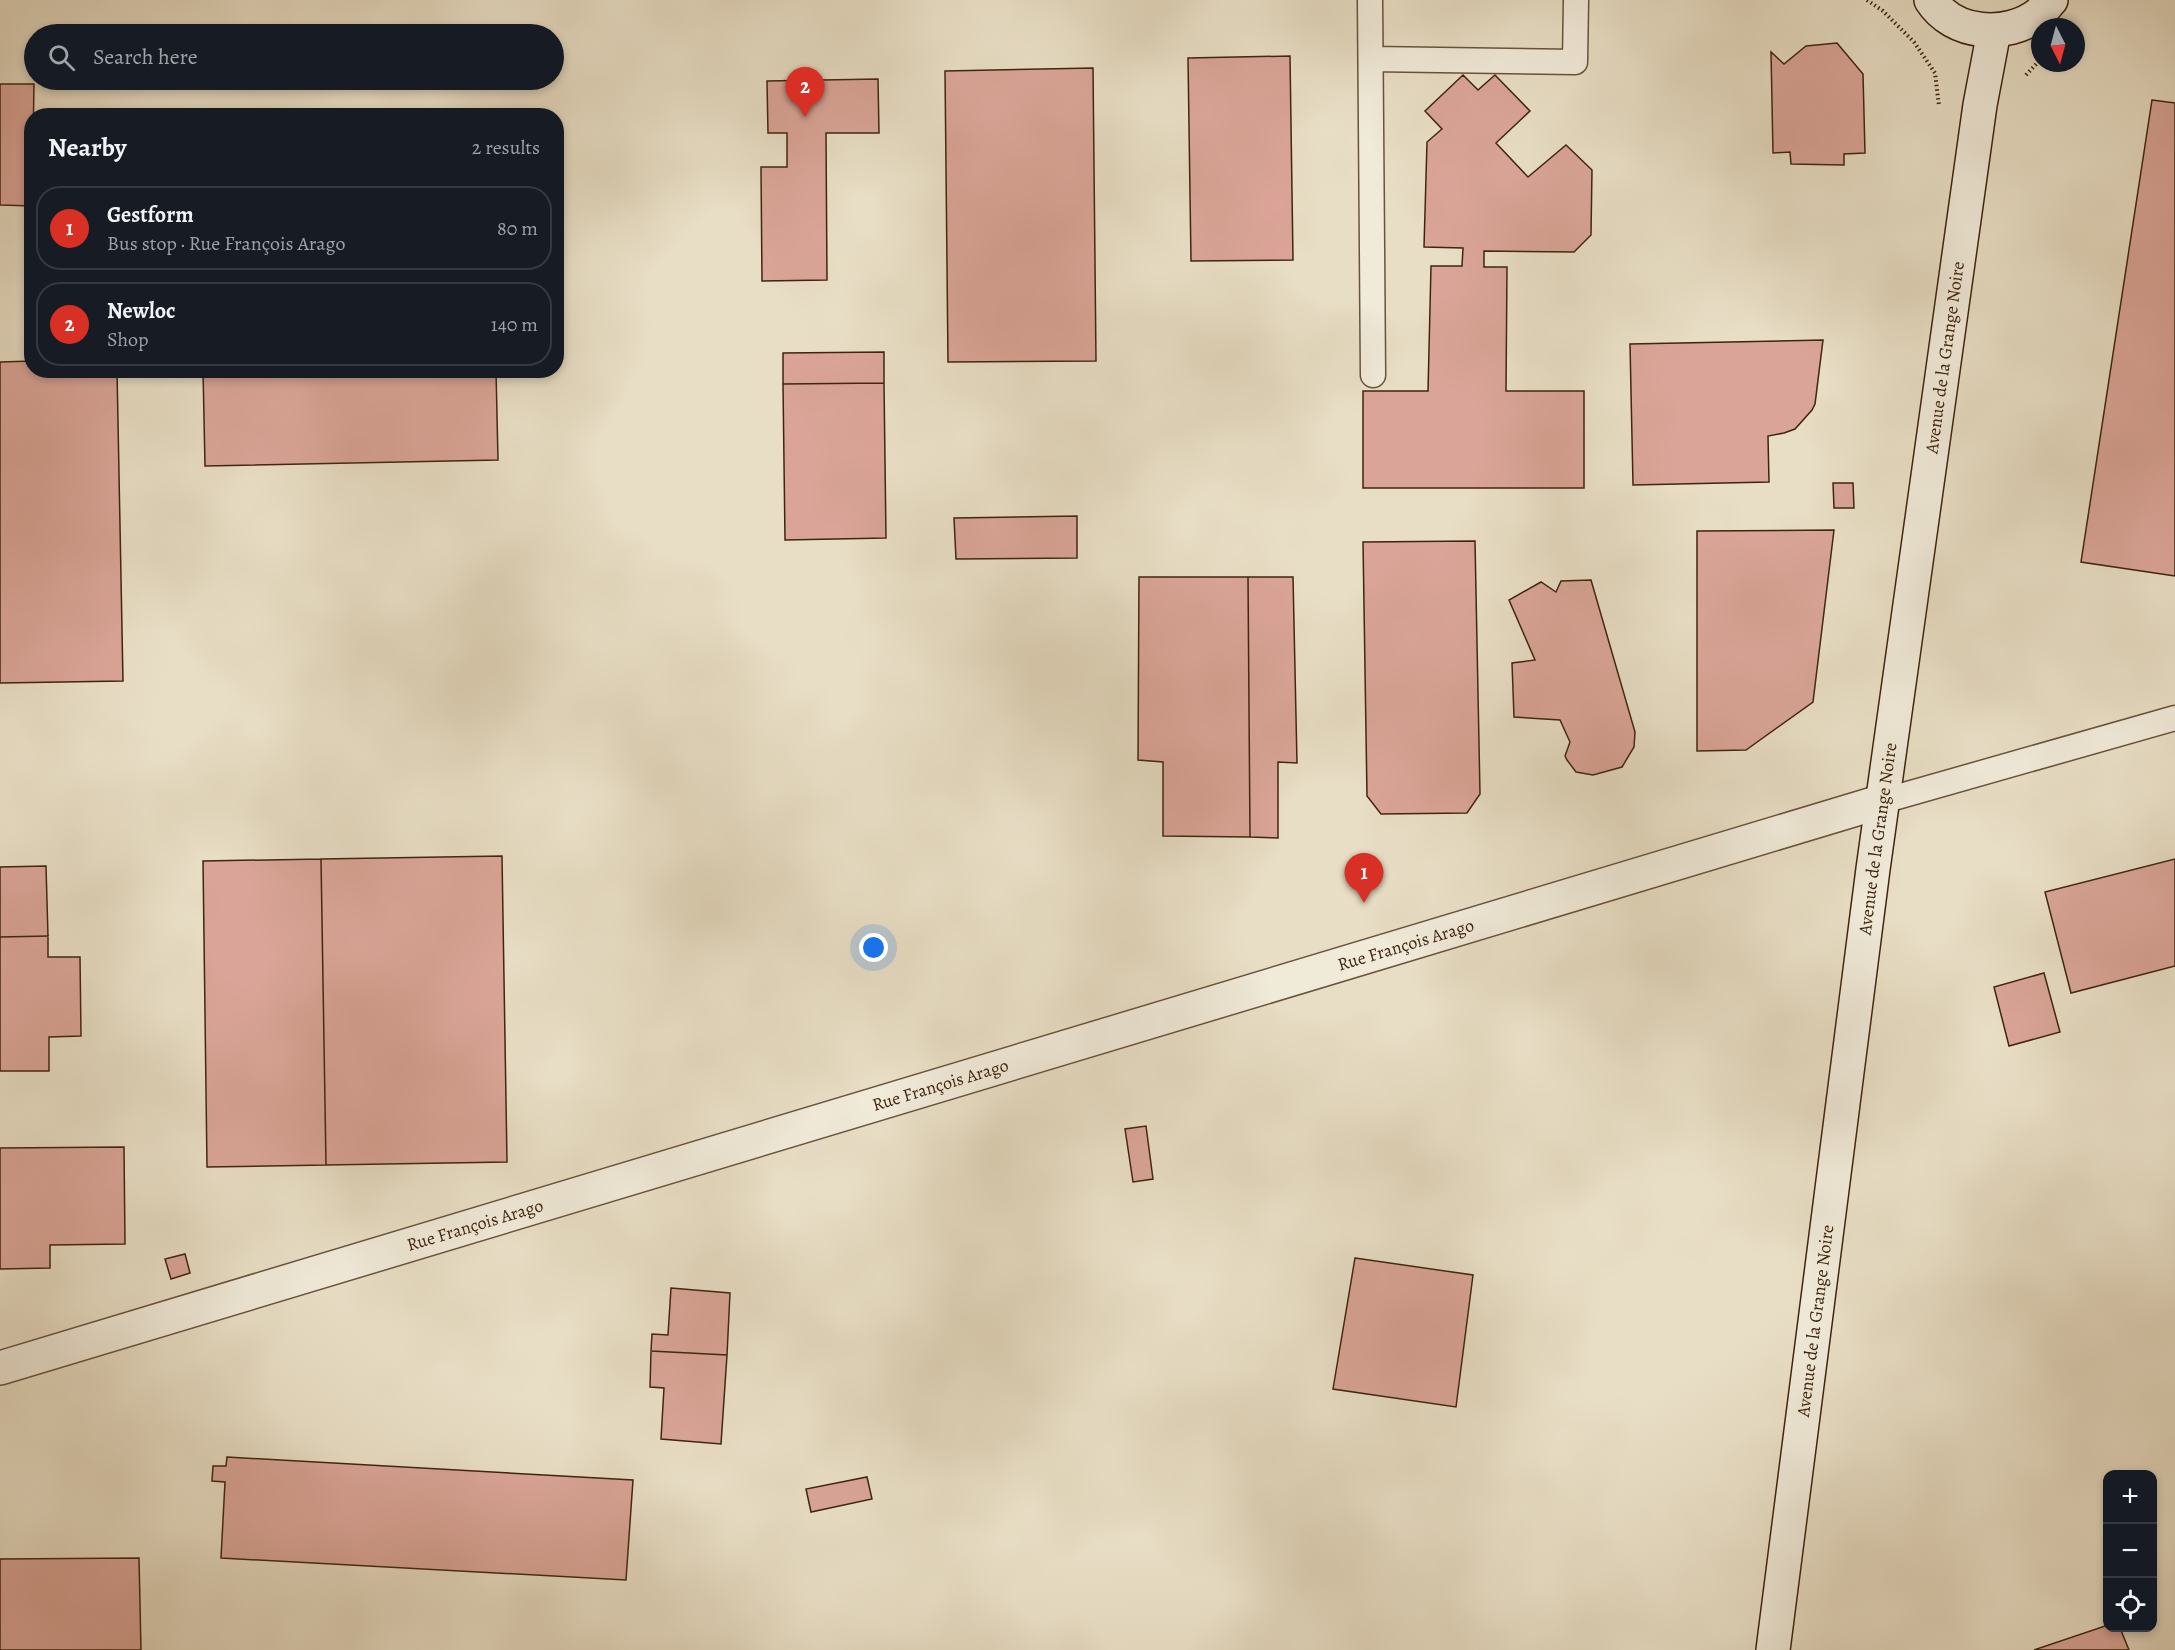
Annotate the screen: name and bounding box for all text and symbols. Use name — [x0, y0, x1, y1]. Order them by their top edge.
north arrow — [2031, 18, 2085, 72]
search box — [24, 24, 564, 90]
icon: search — [45, 41, 78, 74]
text: Search here — [93, 42, 198, 72]
pin: 2 — [786, 68, 824, 117]
text: Nearby — [48, 130, 127, 165]
text: 2 results — [472, 134, 540, 161]
text: Gestform — [107, 200, 194, 230]
text: 1 — [66, 215, 73, 242]
text: 80 m — [497, 215, 538, 242]
text: Bus stop · Rue François Arago — [107, 230, 346, 257]
street label: Avenue de la Grange Noire — [1919, 260, 1970, 456]
text: Newloc — [107, 296, 176, 326]
text: 2 — [65, 311, 74, 338]
text: 140 m — [491, 311, 538, 338]
text: Shop — [107, 326, 149, 353]
street label: Avenue de la Grange Noire — [1853, 741, 1903, 937]
pin: 1 — [1344, 854, 1384, 903]
street label: Rue François Arago — [1335, 913, 1477, 977]
your location — [859, 933, 888, 962]
street label: Rue François Arago — [869, 1053, 1011, 1117]
street label: Rue François Arago — [404, 1193, 546, 1257]
street label: Avenue de la Grange Noire — [1791, 1223, 1839, 1419]
map controls — [2103, 1470, 2157, 1632]
button: + — [2103, 1470, 2157, 1524]
button: − — [2103, 1524, 2157, 1578]
button: locate — [2103, 1578, 2157, 1632]

